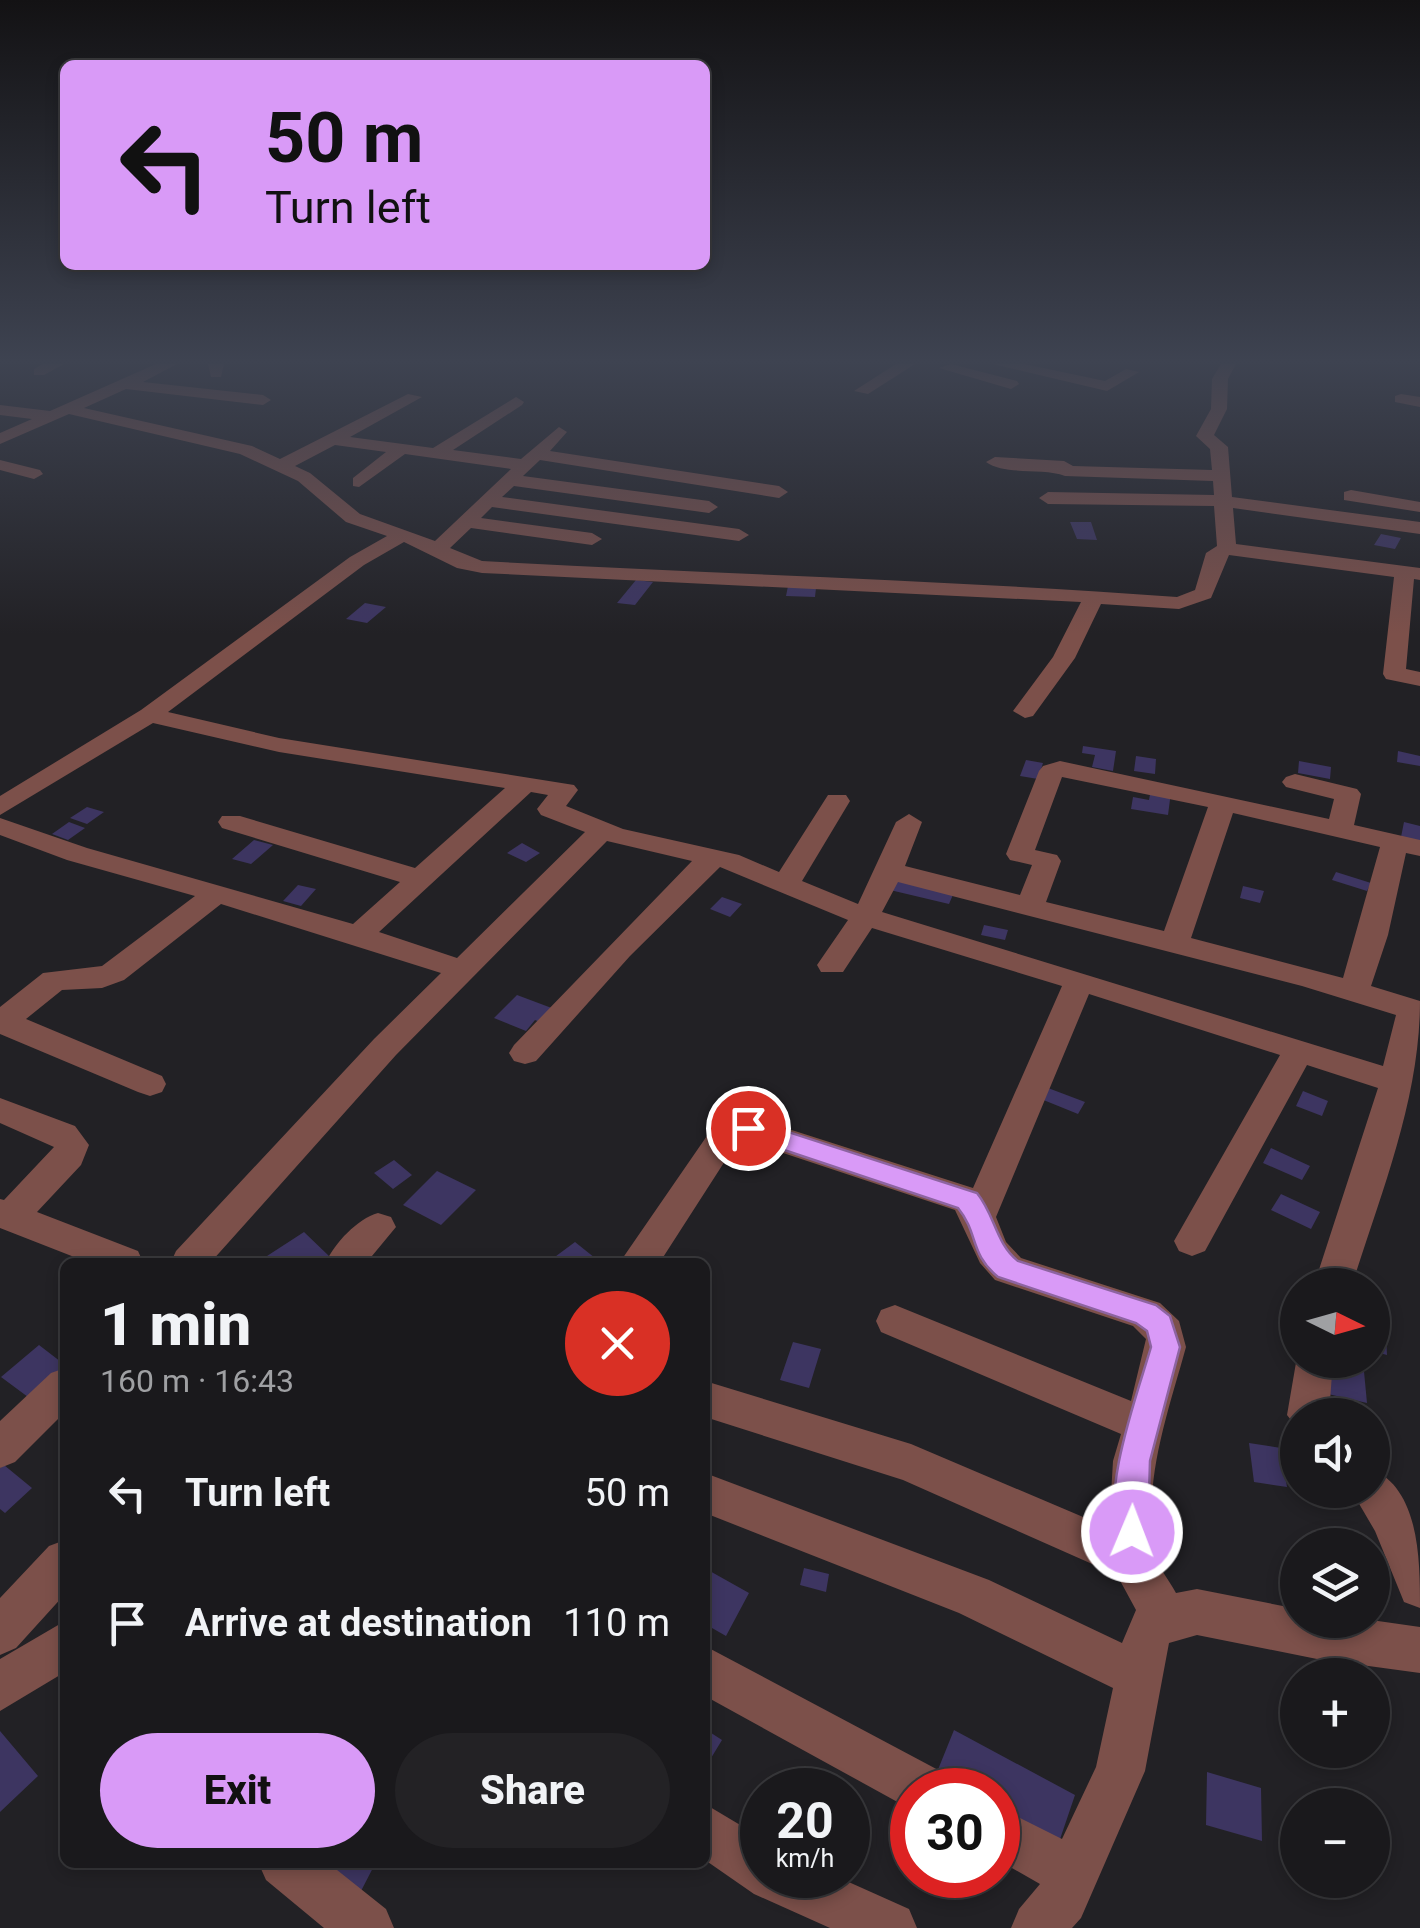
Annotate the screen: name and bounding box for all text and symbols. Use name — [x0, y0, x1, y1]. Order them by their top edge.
text: 50 m — [265, 97, 423, 179]
icon: left — [100, 100, 230, 230]
text: Turn left — [265, 181, 431, 234]
pin — [706, 1086, 791, 1171]
icon: arrive — [721, 1101, 776, 1156]
north arrow — [1280, 1268, 1390, 1378]
map controls — [1280, 1268, 1390, 1898]
text: 1 min — [100, 1289, 251, 1360]
button: close — [565, 1291, 670, 1396]
text: 160 m · 16:43 — [100, 1362, 294, 1400]
button: sound — [1280, 1398, 1390, 1508]
icon: left — [100, 1466, 155, 1521]
text: Turn left — [185, 1471, 330, 1515]
text: 50 m — [585, 1471, 670, 1515]
position arrow — [1080, 1480, 1184, 1584]
button: layers — [1280, 1528, 1390, 1638]
icon: arrive — [100, 1596, 155, 1651]
text: Arrive at destination — [185, 1601, 532, 1645]
text: 110 m — [563, 1601, 670, 1645]
button: + — [1280, 1658, 1390, 1768]
button: Exit — [100, 1733, 375, 1848]
button: Share — [395, 1733, 670, 1848]
speed limit sign: 30 — [890, 1768, 1020, 1898]
button: − — [1280, 1788, 1390, 1898]
text: 20 — [776, 1792, 834, 1850]
text: km/h — [776, 1844, 834, 1873]

